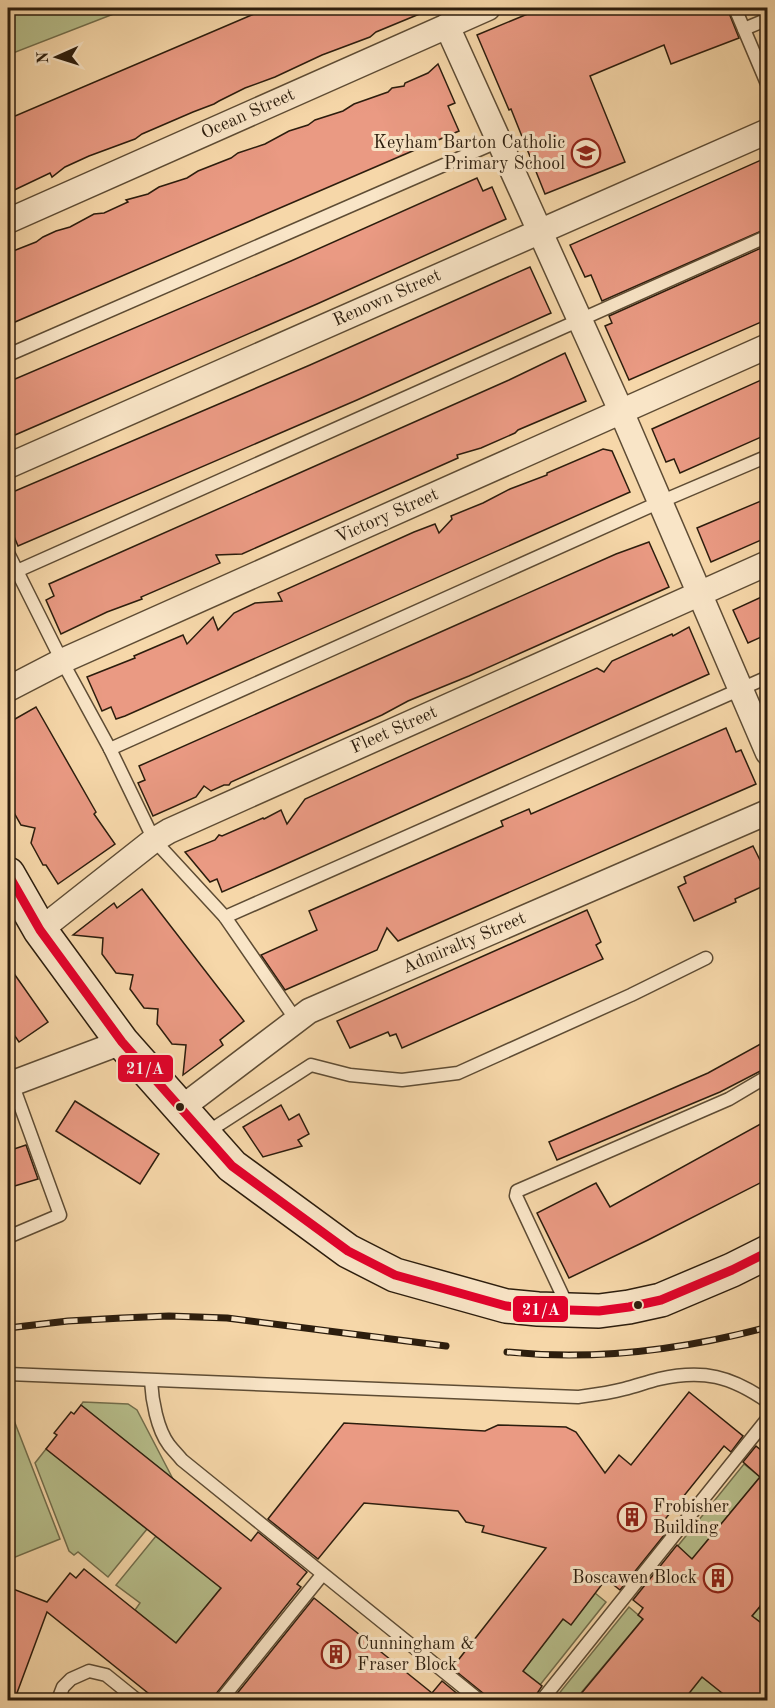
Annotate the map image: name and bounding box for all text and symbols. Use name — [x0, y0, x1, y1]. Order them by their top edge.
north arrow — [27, 27, 87, 87]
text: N — [36, 50, 52, 64]
street label: Ocean Street — [199, 85, 297, 143]
place label: Keyham Barton Catholic Primary School — [373, 134, 565, 173]
school or university icon: Keyham Barton Catholic Primary School — [570, 137, 602, 169]
street label: Renown Street — [330, 266, 444, 330]
street label: Victory Street — [333, 485, 441, 547]
street label: Fleet Street — [348, 703, 440, 757]
street label: Admiralty Street — [400, 909, 528, 977]
line badge: 21/A — [117, 1054, 174, 1083]
text: 21/A — [126, 1062, 164, 1078]
unlabelled marker — [174, 1101, 186, 1113]
line badge: 21/A — [512, 1295, 569, 1323]
unlabelled marker — [632, 1299, 644, 1311]
text: 21/A — [522, 1303, 560, 1319]
place label: Frobisher Building — [653, 1498, 729, 1537]
building icon: Frobisher Building — [616, 1501, 648, 1533]
building icon: Boscawen Block — [702, 1562, 734, 1594]
place label: Boscawen Block — [572, 1569, 697, 1587]
place label: Cunningham & Fraser Block — [357, 1635, 475, 1674]
building icon: Cunningham & Fraser Block — [320, 1638, 352, 1670]

